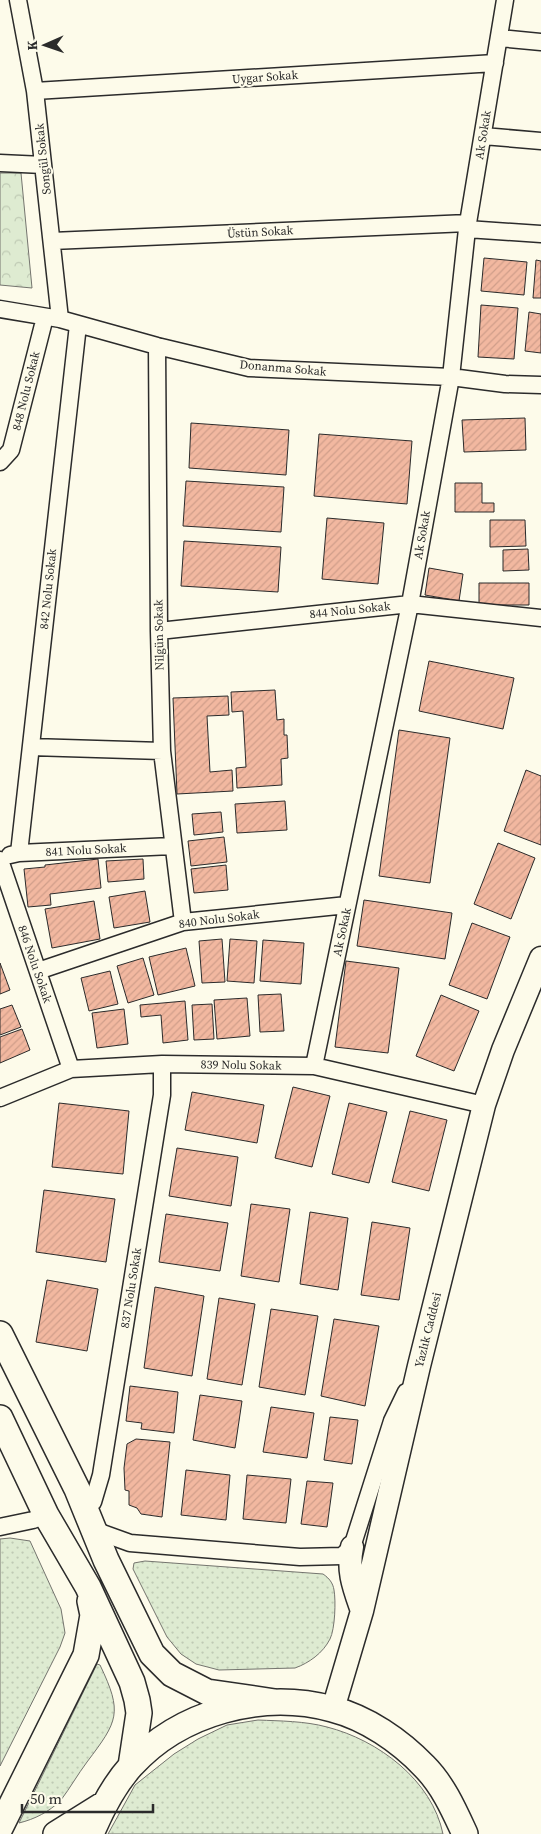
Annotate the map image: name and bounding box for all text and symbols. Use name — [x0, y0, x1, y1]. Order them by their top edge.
north arrow — [20, 20, 70, 70]
text: K — [22, 40, 42, 51]
street label: Uygar Sokak — [232, 67, 299, 87]
street label: Ak Sokak — [471, 109, 495, 161]
street label: Songül Sokak — [31, 122, 55, 195]
street label: Üstün Sokak — [226, 222, 294, 242]
street label: 848 Nolu Sokak — [8, 349, 44, 432]
street label: Donanma Sokak — [239, 356, 328, 380]
street label: Ak Sokak — [410, 509, 434, 561]
street label: 842 Nolu Sokak — [36, 547, 60, 630]
street label: 844 Nolu Sokak — [309, 598, 392, 622]
street label: Nilgün Sokak — [150, 599, 168, 671]
street label: 841 Nolu Sokak — [45, 840, 127, 860]
street label: 840 Nolu Sokak — [178, 906, 261, 932]
street label: Ak Sokak — [329, 906, 355, 958]
street label: 846 Nolu Sokak — [14, 923, 56, 1005]
street label: 839 Nolu Sokak — [200, 1056, 282, 1074]
street label: 837 Nolu Sokak — [117, 1246, 145, 1329]
street label: Yazlık Caddesi — [411, 1290, 445, 1369]
scale bar — [22, 1782, 154, 1814]
text: 50 m — [30, 1788, 62, 1809]

